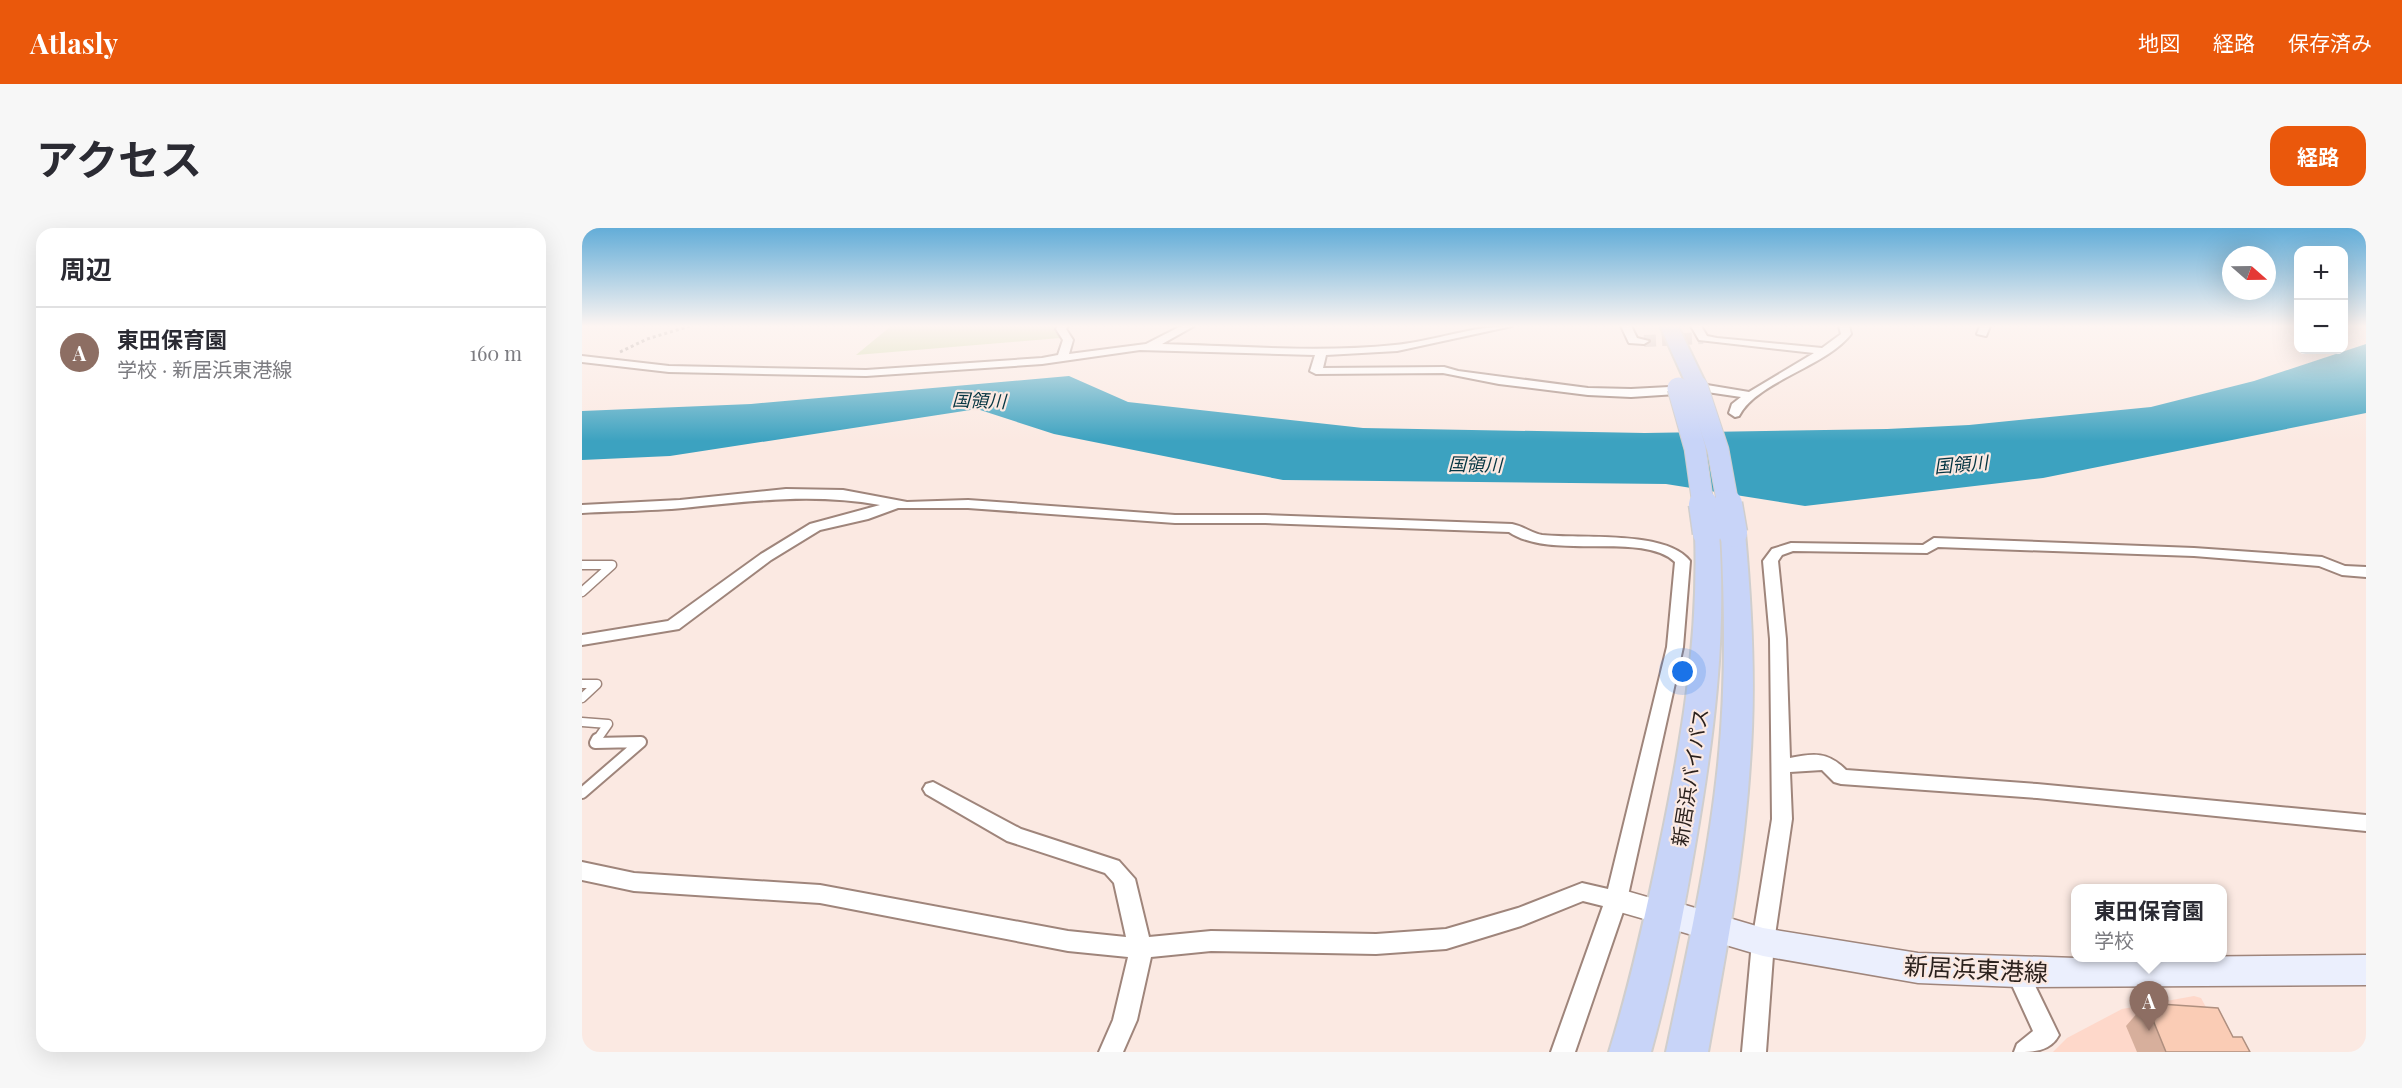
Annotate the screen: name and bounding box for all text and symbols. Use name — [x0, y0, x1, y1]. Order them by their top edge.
text: Atlasly — [30, 24, 118, 61]
text: 地図 — [2138, 28, 2180, 56]
text: 経路 — [2213, 28, 2255, 56]
text: 保存済み — [2288, 28, 2372, 56]
button: 経路 — [2270, 126, 2366, 186]
text: アクセス — [36, 130, 202, 186]
north arrow — [2222, 246, 2276, 300]
map controls — [2294, 246, 2348, 354]
button: + — [2294, 246, 2348, 300]
text: 周辺 — [60, 251, 112, 286]
button: − — [2294, 300, 2348, 354]
text: 東田保育園 — [117, 324, 227, 354]
text: A — [73, 339, 86, 366]
text: 160 m — [470, 339, 522, 366]
text: 学校 · 新居浜東港線 — [117, 355, 292, 382]
water label: 国領川 — [952, 387, 1008, 413]
water label: 国領川 — [1933, 450, 1991, 478]
water label: 国領川 — [1448, 452, 1504, 477]
your location — [1668, 657, 1697, 686]
street label: 新居浜バイパス — [1665, 706, 1713, 848]
popup — [2071, 884, 2227, 962]
text: 東田保育園 — [2094, 895, 2204, 925]
text: 学校 — [2094, 926, 2134, 953]
street label: 新居浜東港線 — [1903, 948, 2049, 988]
pin: A — [2130, 982, 2168, 1031]

